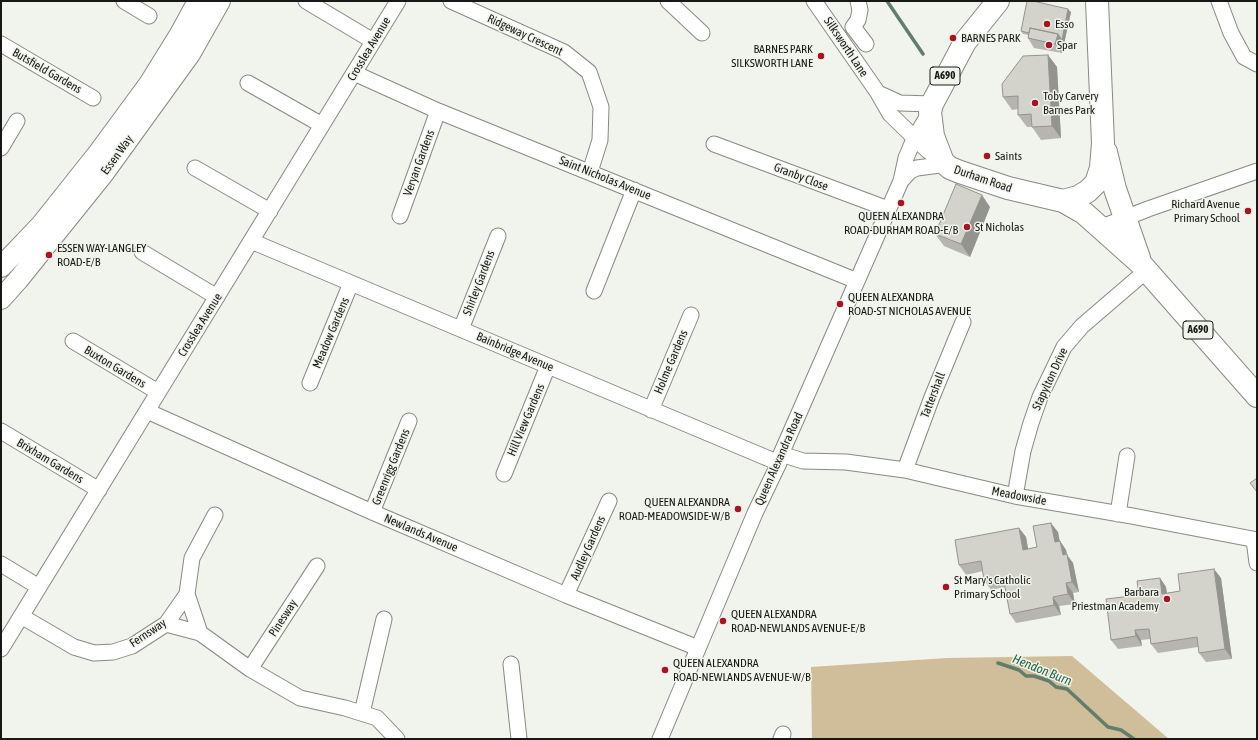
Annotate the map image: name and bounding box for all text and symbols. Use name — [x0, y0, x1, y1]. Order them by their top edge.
street label: Ridgeway Crescent — [485, 11, 565, 59]
street label: Crosslea Avenue — [344, 14, 394, 84]
street label: Silksworth Lane — [821, 14, 871, 80]
place label: Esso — [1055, 17, 1074, 31]
marker: Esso — [1042, 19, 1052, 29]
place label: BARNES PARK — [961, 31, 1021, 45]
marker: BARNES PARK — [948, 33, 958, 43]
place label: Spar — [1057, 38, 1077, 52]
marker: Spar — [1044, 40, 1054, 50]
place label: BARNES PARK SILKSWORTH LANE — [731, 42, 813, 70]
street label: Butsfield Gardens — [10, 45, 84, 97]
marker: BARNES PARK SILKSWORTH LANE — [816, 51, 826, 61]
road number: A690 — [930, 67, 960, 85]
place label: Toby Carvery Barnes Park — [1043, 89, 1099, 117]
marker: Toby Carvery Barnes Park — [1030, 98, 1040, 108]
street label: Veryan Gardens — [400, 128, 438, 198]
street label: Essen Way — [98, 132, 136, 178]
place label: Saints — [995, 149, 1022, 163]
marker: Saints — [982, 151, 992, 161]
street label: Saint Nicholas Avenue — [557, 153, 653, 203]
street label: Granby Close — [772, 160, 830, 194]
street label: Durham Road — [952, 162, 1014, 196]
place label: Richard Avenue Primary School — [1171, 197, 1240, 225]
marker: QUEEN ALEXANDRA ROAD-DURHAM ROAD-E/B — [896, 198, 906, 208]
marker: Richard Avenue Primary School — [1243, 206, 1253, 216]
place label: QUEEN ALEXANDRA ROAD-DURHAM ROAD-E/B — [844, 209, 958, 237]
place label: St Nicholas — [975, 220, 1024, 234]
marker: St Nicholas — [962, 222, 972, 232]
place label: ESSEN WAY-LANGLEY ROAD-E/B — [57, 241, 146, 269]
street label: Shirley Gardens — [460, 248, 498, 318]
marker: ESSEN WAY-LANGLEY ROAD-E/B — [44, 250, 54, 260]
place label: QUEEN ALEXANDRA ROAD-ST NICHOLAS AVENUE — [848, 290, 971, 318]
street label: Crosslea Avenue — [175, 291, 225, 359]
street label: Meadow Gardens — [310, 295, 352, 371]
marker: QUEEN ALEXANDRA ROAD-ST NICHOLAS AVENUE — [835, 299, 845, 309]
road number: A690 — [1183, 321, 1213, 339]
street label: Holme Gardens — [651, 328, 691, 396]
street label: Bainbridge Avenue — [474, 329, 556, 375]
street label: Buxton Gardens — [82, 343, 148, 391]
street label: Stapylton Drive — [1029, 345, 1071, 413]
street label: Tattershall — [918, 370, 948, 420]
street label: Hill View Gardens — [504, 382, 548, 458]
street label: Queen Alexandra Road — [752, 410, 806, 508]
street label: Greenrigg Gardens — [369, 427, 413, 507]
street label: Brixham Gardens — [14, 435, 86, 487]
street label: Meadowside — [990, 484, 1048, 508]
place label: QUEEN ALEXANDRA ROAD-MEADOWSIDE-W/B — [619, 495, 730, 523]
marker: QUEEN ALEXANDRA ROAD-MEADOWSIDE-W/B — [733, 504, 743, 514]
street label: Newlands Avenue — [382, 511, 460, 555]
street label: Audley Gardens — [567, 514, 609, 582]
place label: St Mary's Catholic Primary School — [954, 573, 1030, 601]
marker: St Mary's Catholic Primary School — [941, 582, 951, 592]
place label: Barbara Priestman Academy — [1071, 585, 1159, 613]
marker: Barbara Priestman Academy — [1162, 594, 1172, 604]
street label: Pinesway — [266, 597, 300, 639]
place label: QUEEN ALEXANDRA ROAD-NEWLANDS AVENUE-E/B — [731, 607, 865, 635]
street label: Fernsway — [127, 616, 169, 650]
marker: QUEEN ALEXANDRA ROAD-NEWLANDS AVENUE-E/B — [718, 616, 728, 626]
water label: Hendon Burn — [1010, 651, 1074, 689]
place label: QUEEN ALEXANDRA ROAD-NEWLANDS AVENUE-W/B — [673, 656, 811, 684]
marker: QUEEN ALEXANDRA ROAD-NEWLANDS AVENUE-W/B — [660, 665, 670, 675]

